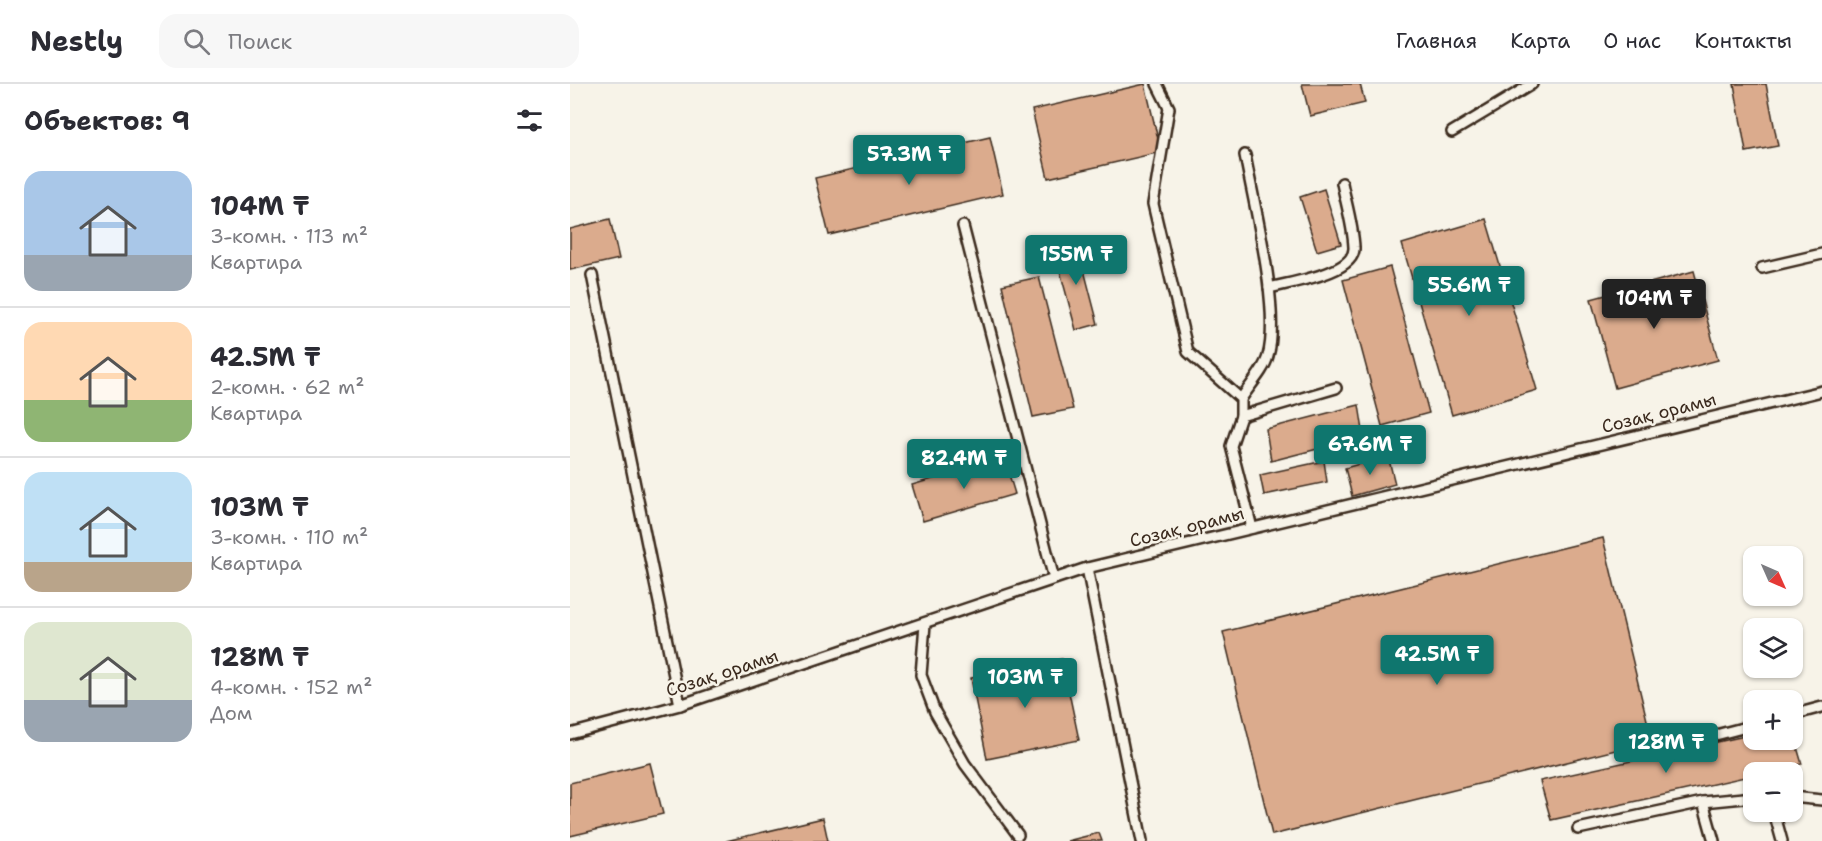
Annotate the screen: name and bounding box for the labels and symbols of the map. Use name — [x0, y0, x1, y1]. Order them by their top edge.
pin: 57.3M ₸ — [854, 135, 964, 186]
pin: 155M ₸ — [1027, 235, 1125, 286]
pin: 55.6M ₸ — [1414, 266, 1524, 317]
pin: 104M ₸ — [1605, 279, 1703, 330]
street label: Созақ орамы — [1599, 387, 1719, 439]
pin: 67.6M ₸ — [1315, 425, 1425, 476]
pin: 82.4M ₸ — [909, 439, 1019, 490]
street label: Созақ орамы — [1127, 501, 1247, 553]
north arrow — [1743, 546, 1803, 606]
pin: 42.5M ₸ — [1382, 635, 1492, 686]
street label: Созақ орамы — [663, 643, 781, 703]
pin: 103M ₸ — [976, 658, 1074, 709]
pin: 128M ₸ — [1617, 723, 1715, 774]

